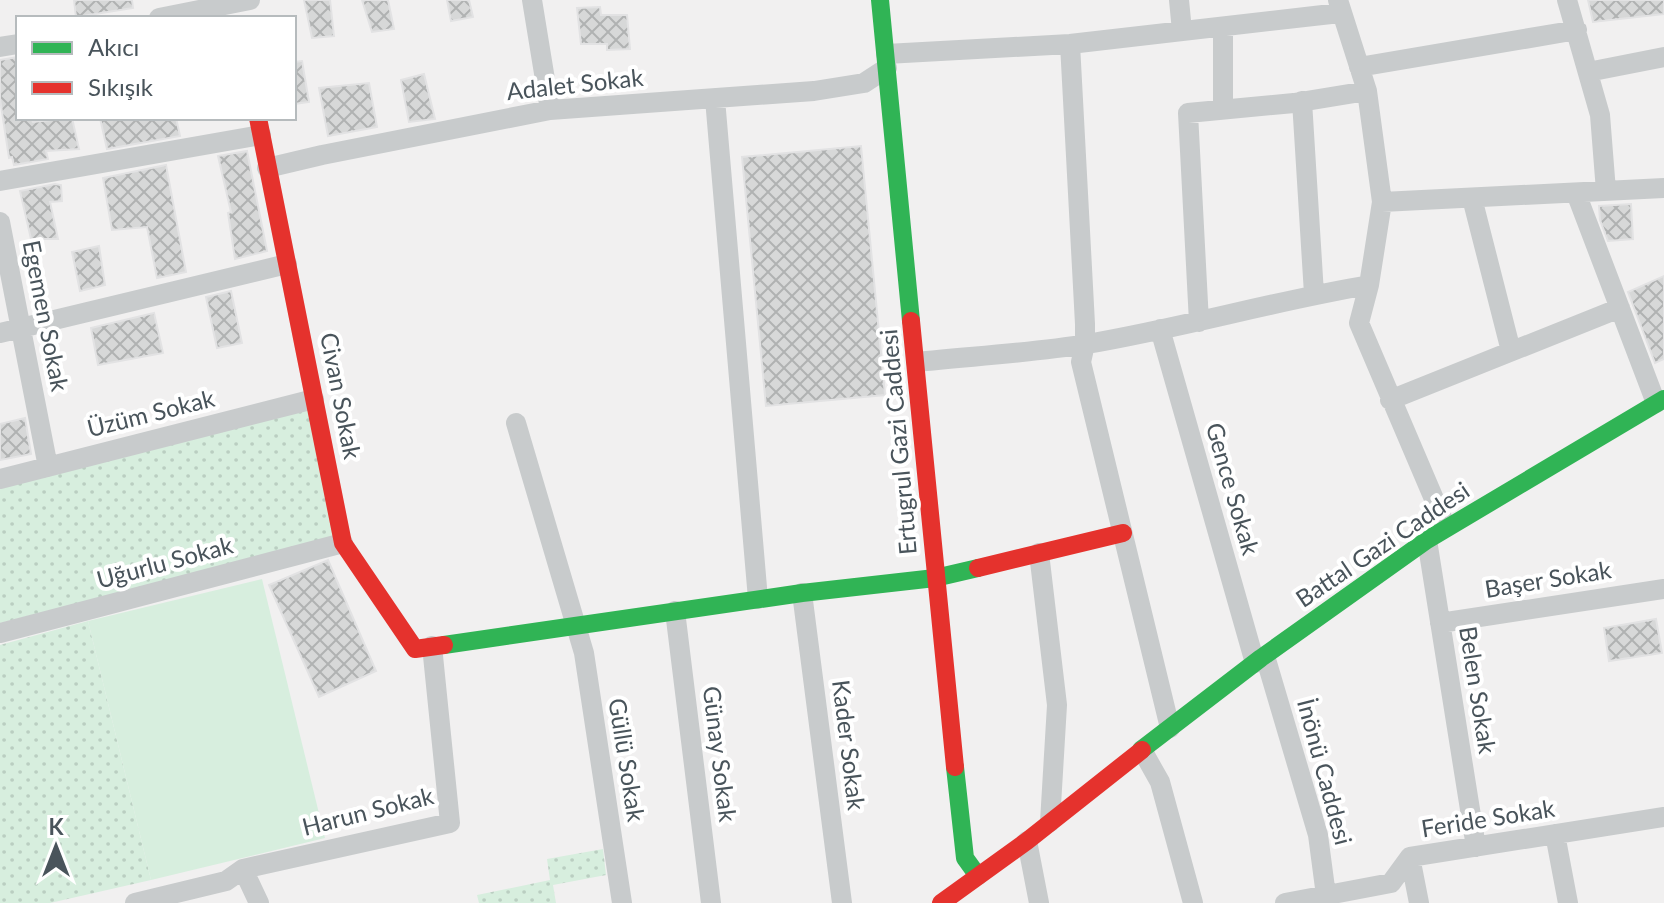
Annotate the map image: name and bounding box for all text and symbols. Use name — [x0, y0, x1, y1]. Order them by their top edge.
legend — [16, 16, 296, 120]
text: Akıcı — [88, 32, 139, 61]
street label: Adalet Sokak — [505, 62, 645, 105]
text: Sıkışık — [88, 72, 154, 101]
street label: Egemen Sokak — [18, 238, 75, 395]
street label: Ertugrul Gazi Caddesi — [873, 328, 922, 556]
street label: Civan Sokak — [315, 330, 368, 462]
street label: Üzüm Sokak — [84, 383, 218, 442]
street label: Gence Sokak — [1201, 419, 1266, 559]
street label: Battal Gazi Caddesi — [1290, 475, 1474, 613]
street label: Uğurlu Sokak — [93, 529, 237, 594]
street label: Başer Sokak — [1483, 554, 1614, 603]
street label: Belen Sokak — [1454, 624, 1503, 756]
street label: Kader Sokak — [827, 678, 872, 812]
street label: Günay Sokak — [698, 684, 743, 824]
street label: İnönü Caddesi — [1292, 695, 1359, 848]
street label: Güllü Sokak — [603, 696, 652, 824]
street label: Harun Sokak — [299, 780, 437, 841]
street label: Feride Sokak — [1419, 793, 1557, 842]
north arrow — [16, 807, 96, 887]
text: K — [48, 813, 64, 840]

